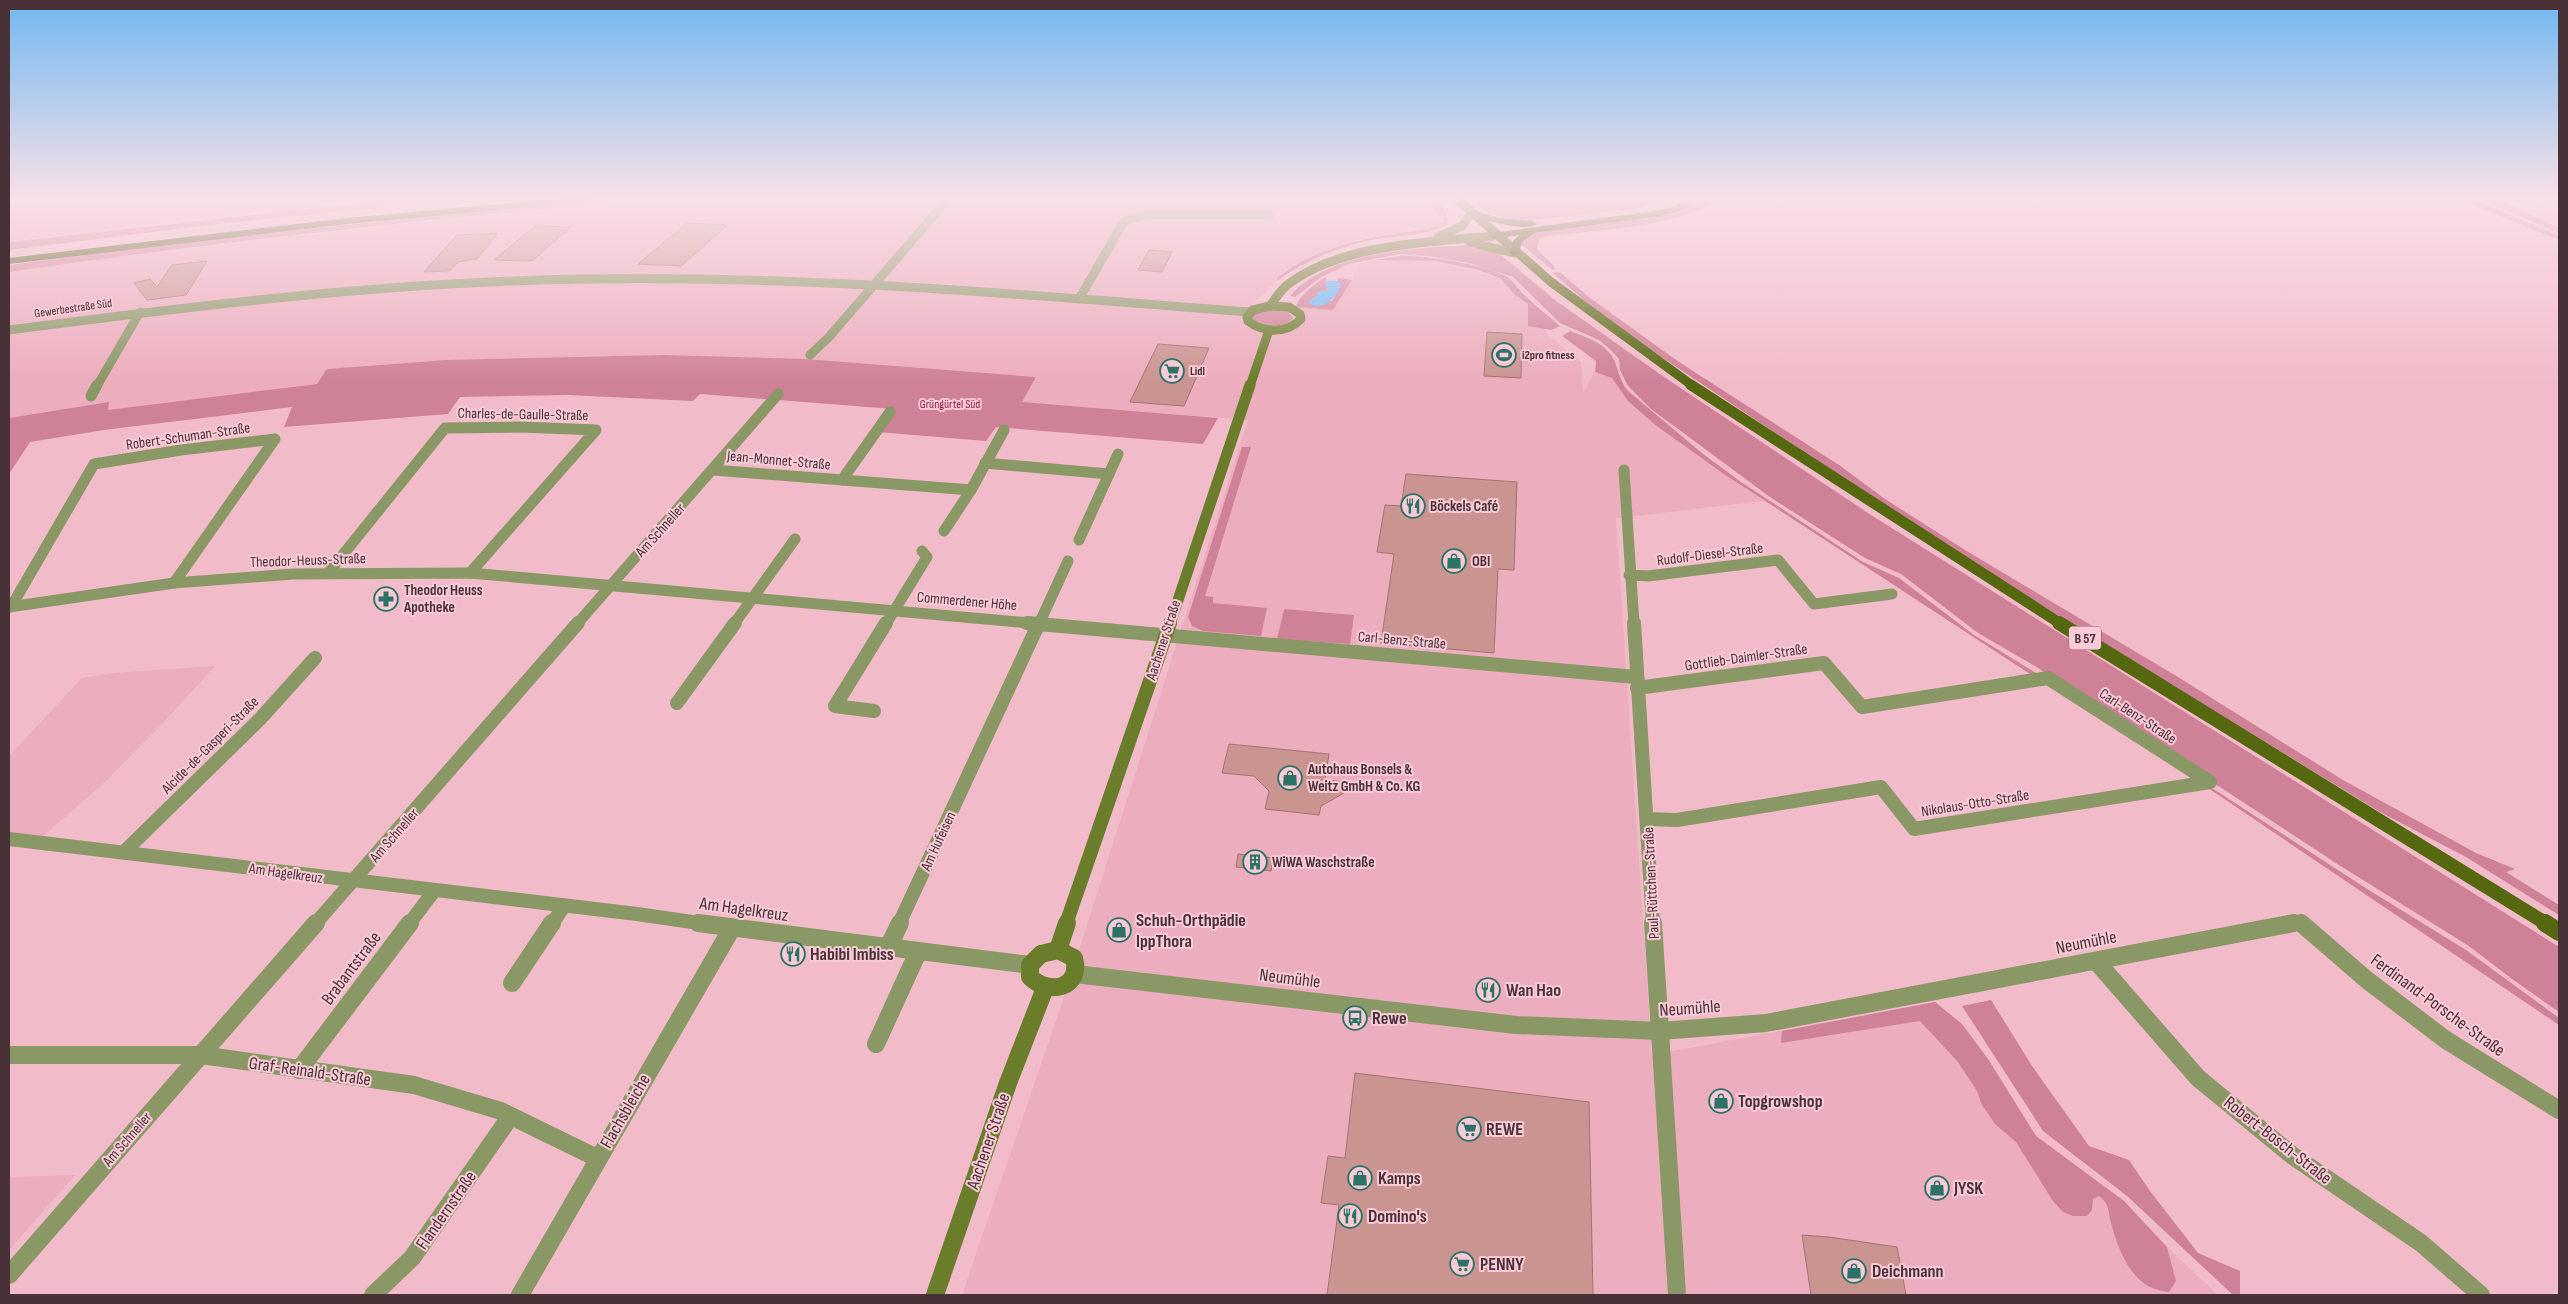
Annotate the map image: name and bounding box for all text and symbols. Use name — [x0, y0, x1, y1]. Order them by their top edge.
street label: Gewerbestraße Süd — [33, 296, 113, 321]
sports icon: i2pro fitness — [1491, 342, 1517, 368]
place label: i2pro fitness — [1522, 348, 1575, 363]
supermarket icon: Lidl — [1159, 358, 1185, 384]
place label: Lidl — [1190, 364, 1205, 379]
park label: Grüngürtel Süd — [920, 397, 980, 412]
street label: Charles-de-Gaulle-Straße — [457, 404, 589, 425]
street label: Robert-Schuman-Straße — [125, 418, 251, 455]
street label: Jean-Monnet-Straße — [725, 446, 832, 474]
restaurant icon: Böckels Café — [1400, 493, 1426, 519]
place label: Böckels Café — [1430, 497, 1498, 516]
street label: Am Schneller — [631, 499, 690, 562]
street label: Rudolf-Diesel-Straße — [1656, 539, 1764, 570]
shop icon: OBI — [1441, 548, 1467, 574]
street label: Theodor-Heuss-Straße — [250, 549, 366, 572]
place label: OBI — [1472, 552, 1490, 571]
place label: Theodor Heuss Apotheke — [403, 581, 483, 617]
pharmacy icon: Theodor Heuss Apotheke — [373, 586, 399, 612]
street label: Commerdener Höhe — [916, 588, 1018, 615]
street label: Aachener Straße — [1141, 598, 1185, 684]
road number: B 57 — [2069, 626, 2101, 650]
street label: Carl-Benz-Straße — [1357, 627, 1447, 654]
street label: Gottlieb-Daimler-Straße — [1684, 639, 1809, 676]
street label: Carl-Benz-Straße — [2095, 684, 2180, 748]
street label: Alcide-de-Gasperi-Straße — [157, 693, 263, 799]
place label: Autohaus Bonsels & Weitz GmbH & Co. KG — [1307, 760, 1420, 796]
shop icon: Autohaus Bonsels & Weitz GmbH & Co. KG — [1277, 765, 1303, 791]
street label: Nikolaus-Otto-Straße — [1920, 786, 2030, 821]
street label: Am Schneller — [365, 804, 424, 867]
street label: Am Hufeisen — [916, 809, 960, 875]
street label: Paul-Rüttchen-Straße — [1639, 826, 1664, 939]
building icon: WiWA Waschstraße — [1242, 849, 1268, 875]
place label: WiWA Waschstraße — [1272, 853, 1375, 872]
street label: Am Hagelkreuz — [247, 859, 325, 888]
street label: Am Hagelkreuz — [697, 893, 790, 926]
place label: Schuh-Orthpädie IppThora — [1136, 910, 1246, 952]
shop icon: Schuh-Orthpädie IppThora — [1106, 917, 1132, 943]
street label: Neumühle — [2054, 926, 2118, 959]
street label: Brabantstraße — [317, 928, 386, 1009]
restaurant icon: Habibi Imbiss — [780, 941, 806, 967]
place label: Habibi Imbiss — [810, 944, 894, 965]
street label: Ferdinand-Porsche-Straße — [2366, 950, 2509, 1061]
street label: Neumühle — [1258, 964, 1322, 993]
restaurant icon: Wan Hao — [1475, 977, 1501, 1003]
place label: Wan Hao — [1506, 980, 1561, 1001]
street label: Neumühle — [1659, 996, 1721, 1021]
bus stop icon: Rewe — [1342, 1005, 1368, 1031]
place label: Rewe — [1372, 1008, 1407, 1029]
street label: Graf-Reinald-Straße — [248, 1053, 372, 1090]
street label: Flachsbleiche — [596, 1070, 655, 1152]
shop icon: Topgrowshop — [1708, 1088, 1734, 1114]
street label: Aachener Straße — [962, 1091, 1015, 1193]
place label: Topgrowshop — [1738, 1091, 1823, 1112]
street label: Robert-Bosch-Straße — [2220, 1092, 2336, 1189]
street label: Am Schneller — [98, 1108, 157, 1171]
supermarket icon: REWE — [1456, 1116, 1482, 1142]
place label: REWE — [1486, 1119, 1523, 1140]
shop icon: Kamps — [1347, 1165, 1373, 1191]
street label: Flandernstraße — [412, 1167, 481, 1254]
place label: Kamps — [1378, 1168, 1421, 1189]
shop icon: JYSK — [1924, 1175, 1950, 1201]
place label: JYSK — [1953, 1178, 1983, 1199]
restaurant icon: Domino's — [1337, 1203, 1363, 1229]
place label: Domino's — [1368, 1206, 1427, 1227]
supermarket icon: PENNY — [1449, 1251, 1475, 1277]
place label: PENNY — [1480, 1254, 1524, 1275]
shop icon: Deichmann — [1841, 1258, 1867, 1284]
place label: Deichmann — [1872, 1261, 1944, 1282]

